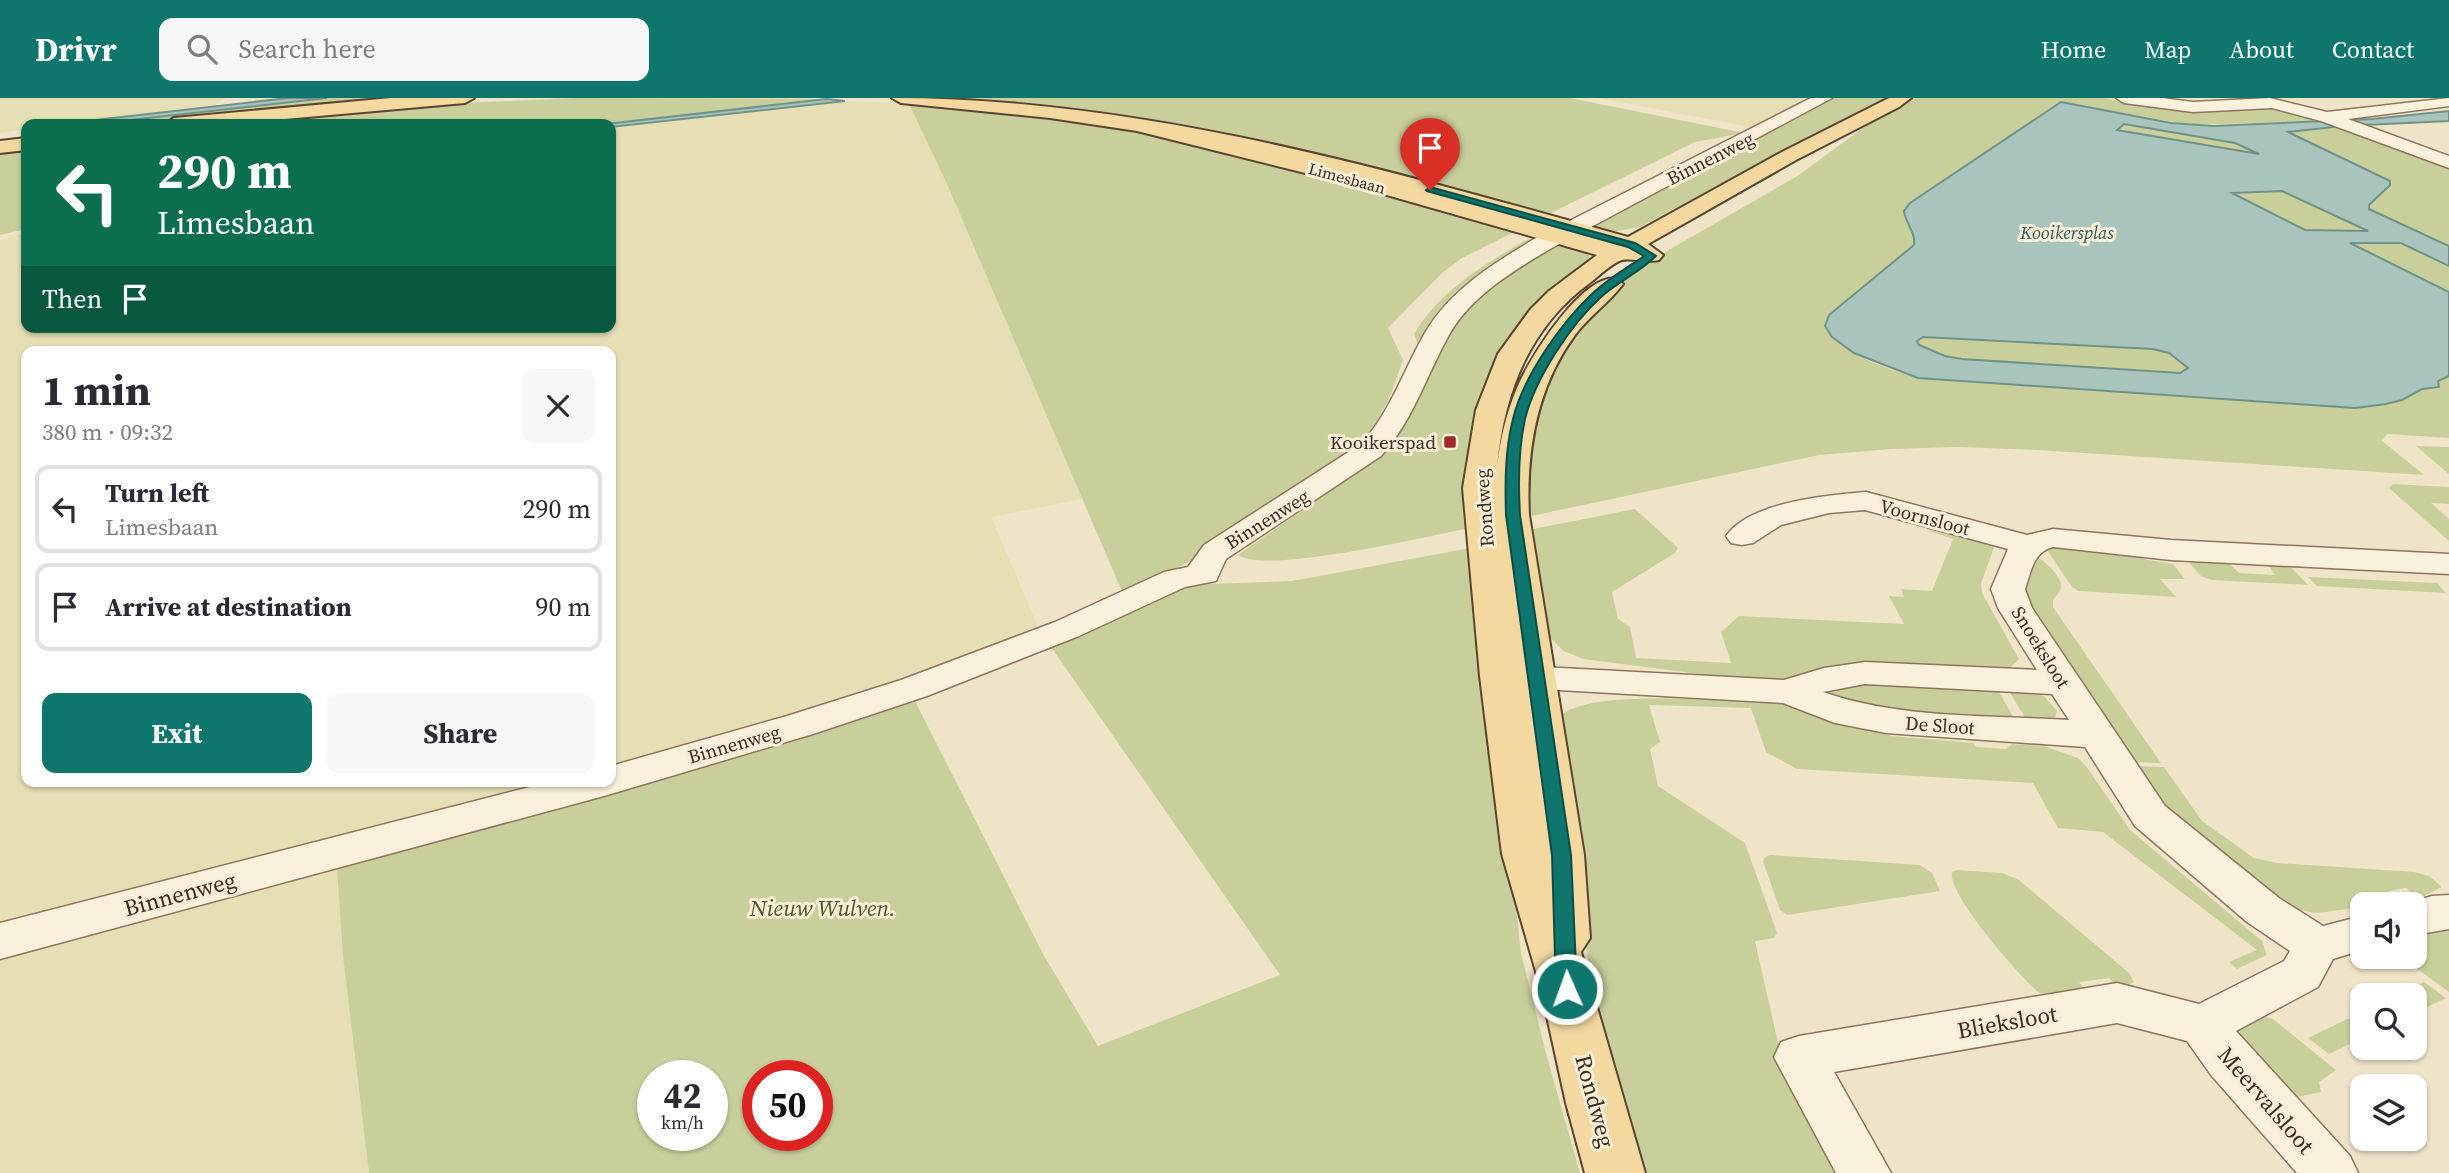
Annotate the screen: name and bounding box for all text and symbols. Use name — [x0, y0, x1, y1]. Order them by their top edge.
search box — [159, 18, 649, 81]
text: Drivr — [35, 27, 117, 72]
icon: search — [183, 30, 221, 68]
text: Search here — [239, 31, 376, 67]
text: Home — [2041, 33, 2106, 66]
text: Map — [2144, 33, 2191, 66]
text: About — [2229, 33, 2294, 66]
text: Contact — [2332, 33, 2414, 66]
pin — [1400, 118, 1460, 190]
street label: Binnenweg — [1662, 125, 1758, 191]
icon: arrive — [1411, 129, 1449, 167]
text: 290 m — [157, 137, 292, 204]
icon: left — [42, 147, 133, 238]
street label: Limesbaan — [1306, 157, 1388, 199]
text: Limesbaan — [157, 201, 315, 245]
water label: Kooikersplas — [2019, 220, 2114, 245]
icon: arrive — [116, 280, 154, 318]
text: Then — [42, 281, 102, 317]
text: 1 min — [42, 361, 151, 419]
button: close — [521, 369, 595, 443]
text: 380 m · 09:32 — [42, 416, 173, 448]
place label: Kooikerspad — [1330, 429, 1436, 455]
marker: Kooikerspad — [1442, 434, 1458, 450]
street label: Rondweg — [1468, 468, 1500, 548]
text: Turn left — [105, 475, 209, 511]
street label: Binnenweg — [1220, 483, 1314, 555]
icon: left — [46, 490, 84, 528]
text: 290 m — [523, 491, 591, 527]
street label: Voornsloot — [1877, 492, 1974, 542]
text: Limesbaan — [105, 511, 218, 543]
icon: arrive — [46, 588, 84, 626]
text: Arrive at destination — [105, 589, 352, 625]
text: 90 m — [536, 589, 591, 625]
street label: Snoeksloot — [2006, 601, 2077, 694]
button: Exit — [42, 693, 312, 773]
button: Share — [326, 693, 595, 773]
street label: De Sloot — [1904, 710, 1976, 740]
street label: Binnenweg — [685, 718, 783, 770]
street label: Binnenweg — [120, 864, 240, 924]
park label: Nieuw Wulven. — [749, 892, 896, 924]
map controls — [2350, 892, 2427, 1151]
button: sound — [2350, 892, 2427, 969]
position arrow — [1530, 952, 1604, 1026]
button: search — [2350, 983, 2427, 1060]
street label: Blieksloot — [1955, 997, 2060, 1047]
street label: Meervalsloot — [2210, 1039, 2322, 1161]
street label: Rondweg — [1567, 1051, 1623, 1151]
speed limit sign: 50 — [742, 1060, 833, 1151]
text: 42 — [664, 1072, 701, 1120]
button: layers — [2350, 1074, 2427, 1151]
text: km/h — [661, 1110, 704, 1135]

